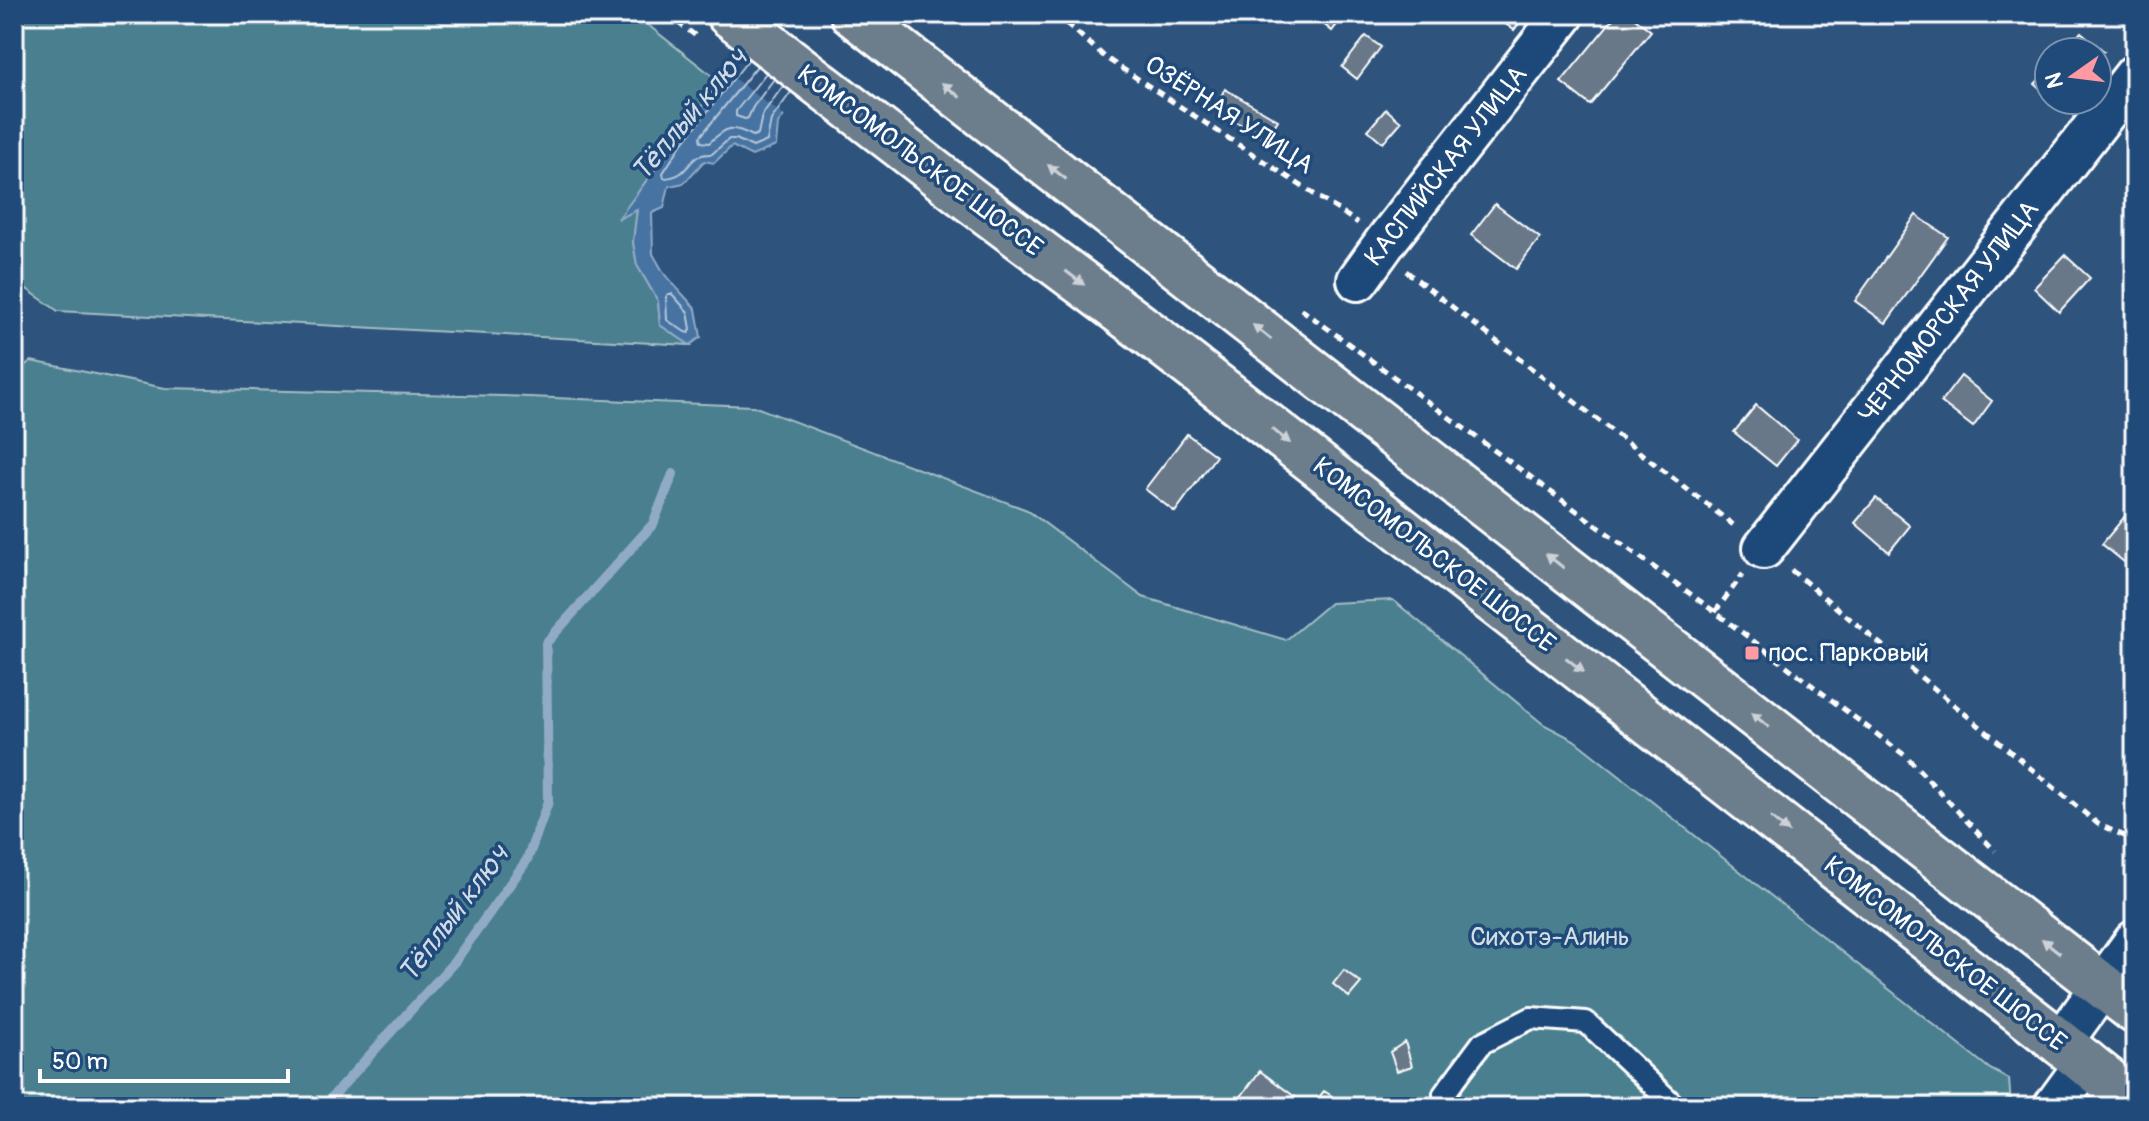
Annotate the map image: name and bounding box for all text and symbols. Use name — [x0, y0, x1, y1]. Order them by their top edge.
north arrow — [2033, 36, 2113, 116]
water label: Тёплый ключ — [624, 40, 757, 188]
street label: ОЗЁРНАЯ УЛИЦА — [1139, 49, 1319, 182]
street label: КОМСОМОЛЬСКОЕ ШОССЕ — [791, 58, 1049, 264]
street label: КАСПИЙСКАЯ УЛИЦА — [1358, 59, 1534, 273]
text: N — [2039, 70, 2070, 91]
one-way arrow — [941, 82, 961, 98]
one-way arrow — [1047, 164, 1067, 180]
street label: ЧЕРНОМОРСКАЯ УЛИЦА — [1852, 194, 2046, 430]
one-way arrow — [1065, 270, 1085, 286]
one-way arrow — [1252, 324, 1272, 340]
one-way arrow — [1271, 428, 1291, 444]
street label: КОМСОМОЛЬСКОЕ ШОССЕ — [1306, 450, 1562, 660]
one-way arrow — [1545, 553, 1565, 569]
place label: пос. Парковый — [1768, 637, 1929, 669]
marker: пос. Парковый — [1743, 644, 1761, 662]
one-way arrow — [1565, 656, 1585, 673]
one-way arrow — [1750, 713, 1770, 729]
one-way arrow — [1770, 816, 1790, 832]
water label: Тёплый ключ — [391, 837, 518, 989]
street label: КОМСОМОЛЬСКОЕ ШОССЕ — [1817, 849, 2073, 1059]
park label: Сихотэ-Алинь — [1470, 921, 1630, 953]
one-way arrow — [2041, 938, 2061, 954]
scale bar — [40, 1033, 288, 1083]
text: 50 m — [52, 1047, 108, 1076]

